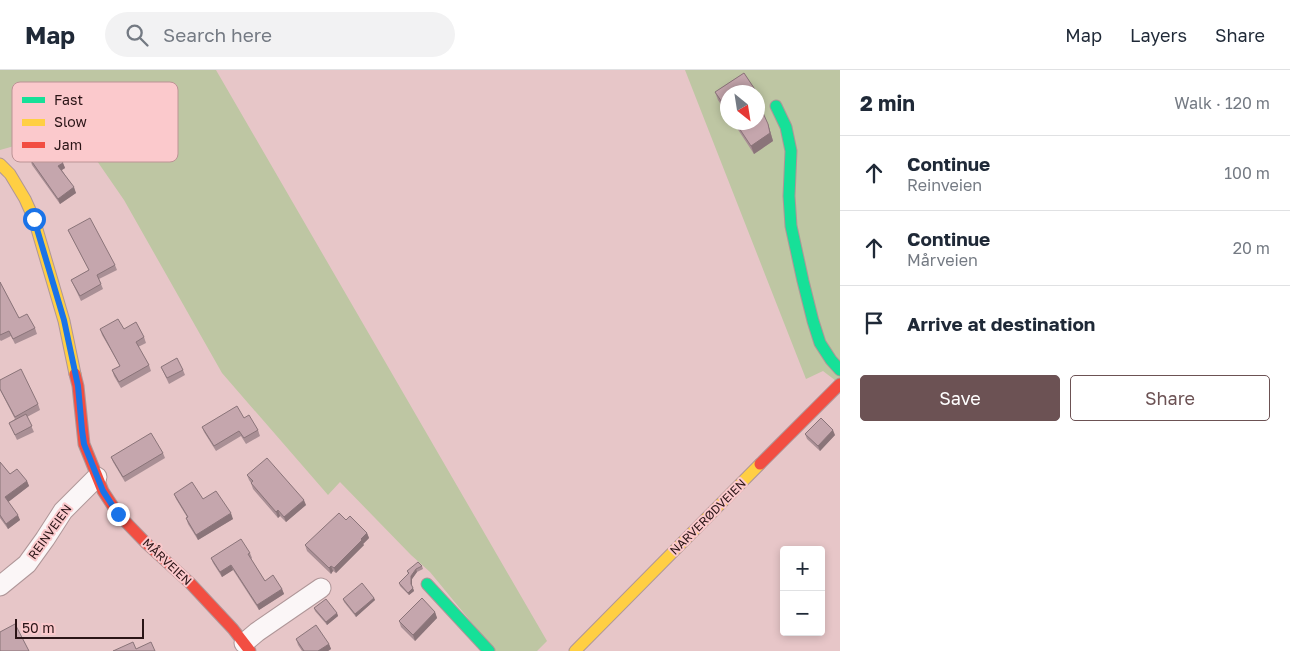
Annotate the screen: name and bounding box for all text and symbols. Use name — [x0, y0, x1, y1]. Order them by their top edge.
search box — [105, 12, 455, 57]
text: Map — [25, 20, 75, 49]
icon: search — [123, 21, 151, 49]
text: Search here — [163, 23, 272, 46]
text: Map — [1065, 24, 1102, 46]
text: Layers — [1130, 24, 1187, 46]
text: Share — [1215, 24, 1265, 46]
legend — [12, 82, 178, 162]
north arrow — [720, 85, 765, 130]
text: 2 min — [860, 90, 915, 116]
text: Fast — [54, 91, 83, 108]
text: Walk · 120 m — [1174, 93, 1270, 113]
text: Slow — [54, 113, 87, 130]
text: Jam — [54, 136, 82, 153]
text: Continue — [907, 152, 990, 175]
icon: ahead — [860, 159, 888, 187]
text: 100 m — [1224, 163, 1270, 183]
text: Reinveien — [907, 175, 982, 195]
route start — [23, 208, 46, 231]
text: Continue — [907, 227, 990, 250]
icon: ahead — [860, 234, 888, 262]
text: 20 m — [1233, 238, 1270, 258]
text: Mårveien — [907, 250, 978, 270]
icon: arrive — [860, 309, 888, 337]
text: Arrive at destination — [907, 312, 1095, 335]
button: Save — [860, 375, 1060, 421]
button: Share — [1070, 375, 1270, 421]
street label: NARVERØDVEIEN — [667, 476, 749, 558]
street label: REINVEIEN — [25, 501, 74, 562]
route end — [107, 503, 130, 526]
street label: MÅRVEIEN — [140, 535, 195, 588]
map controls — [780, 546, 825, 636]
button: + — [780, 546, 825, 591]
button: − — [780, 591, 825, 636]
scale bar — [15, 616, 144, 639]
text: 50 m — [22, 619, 55, 636]

